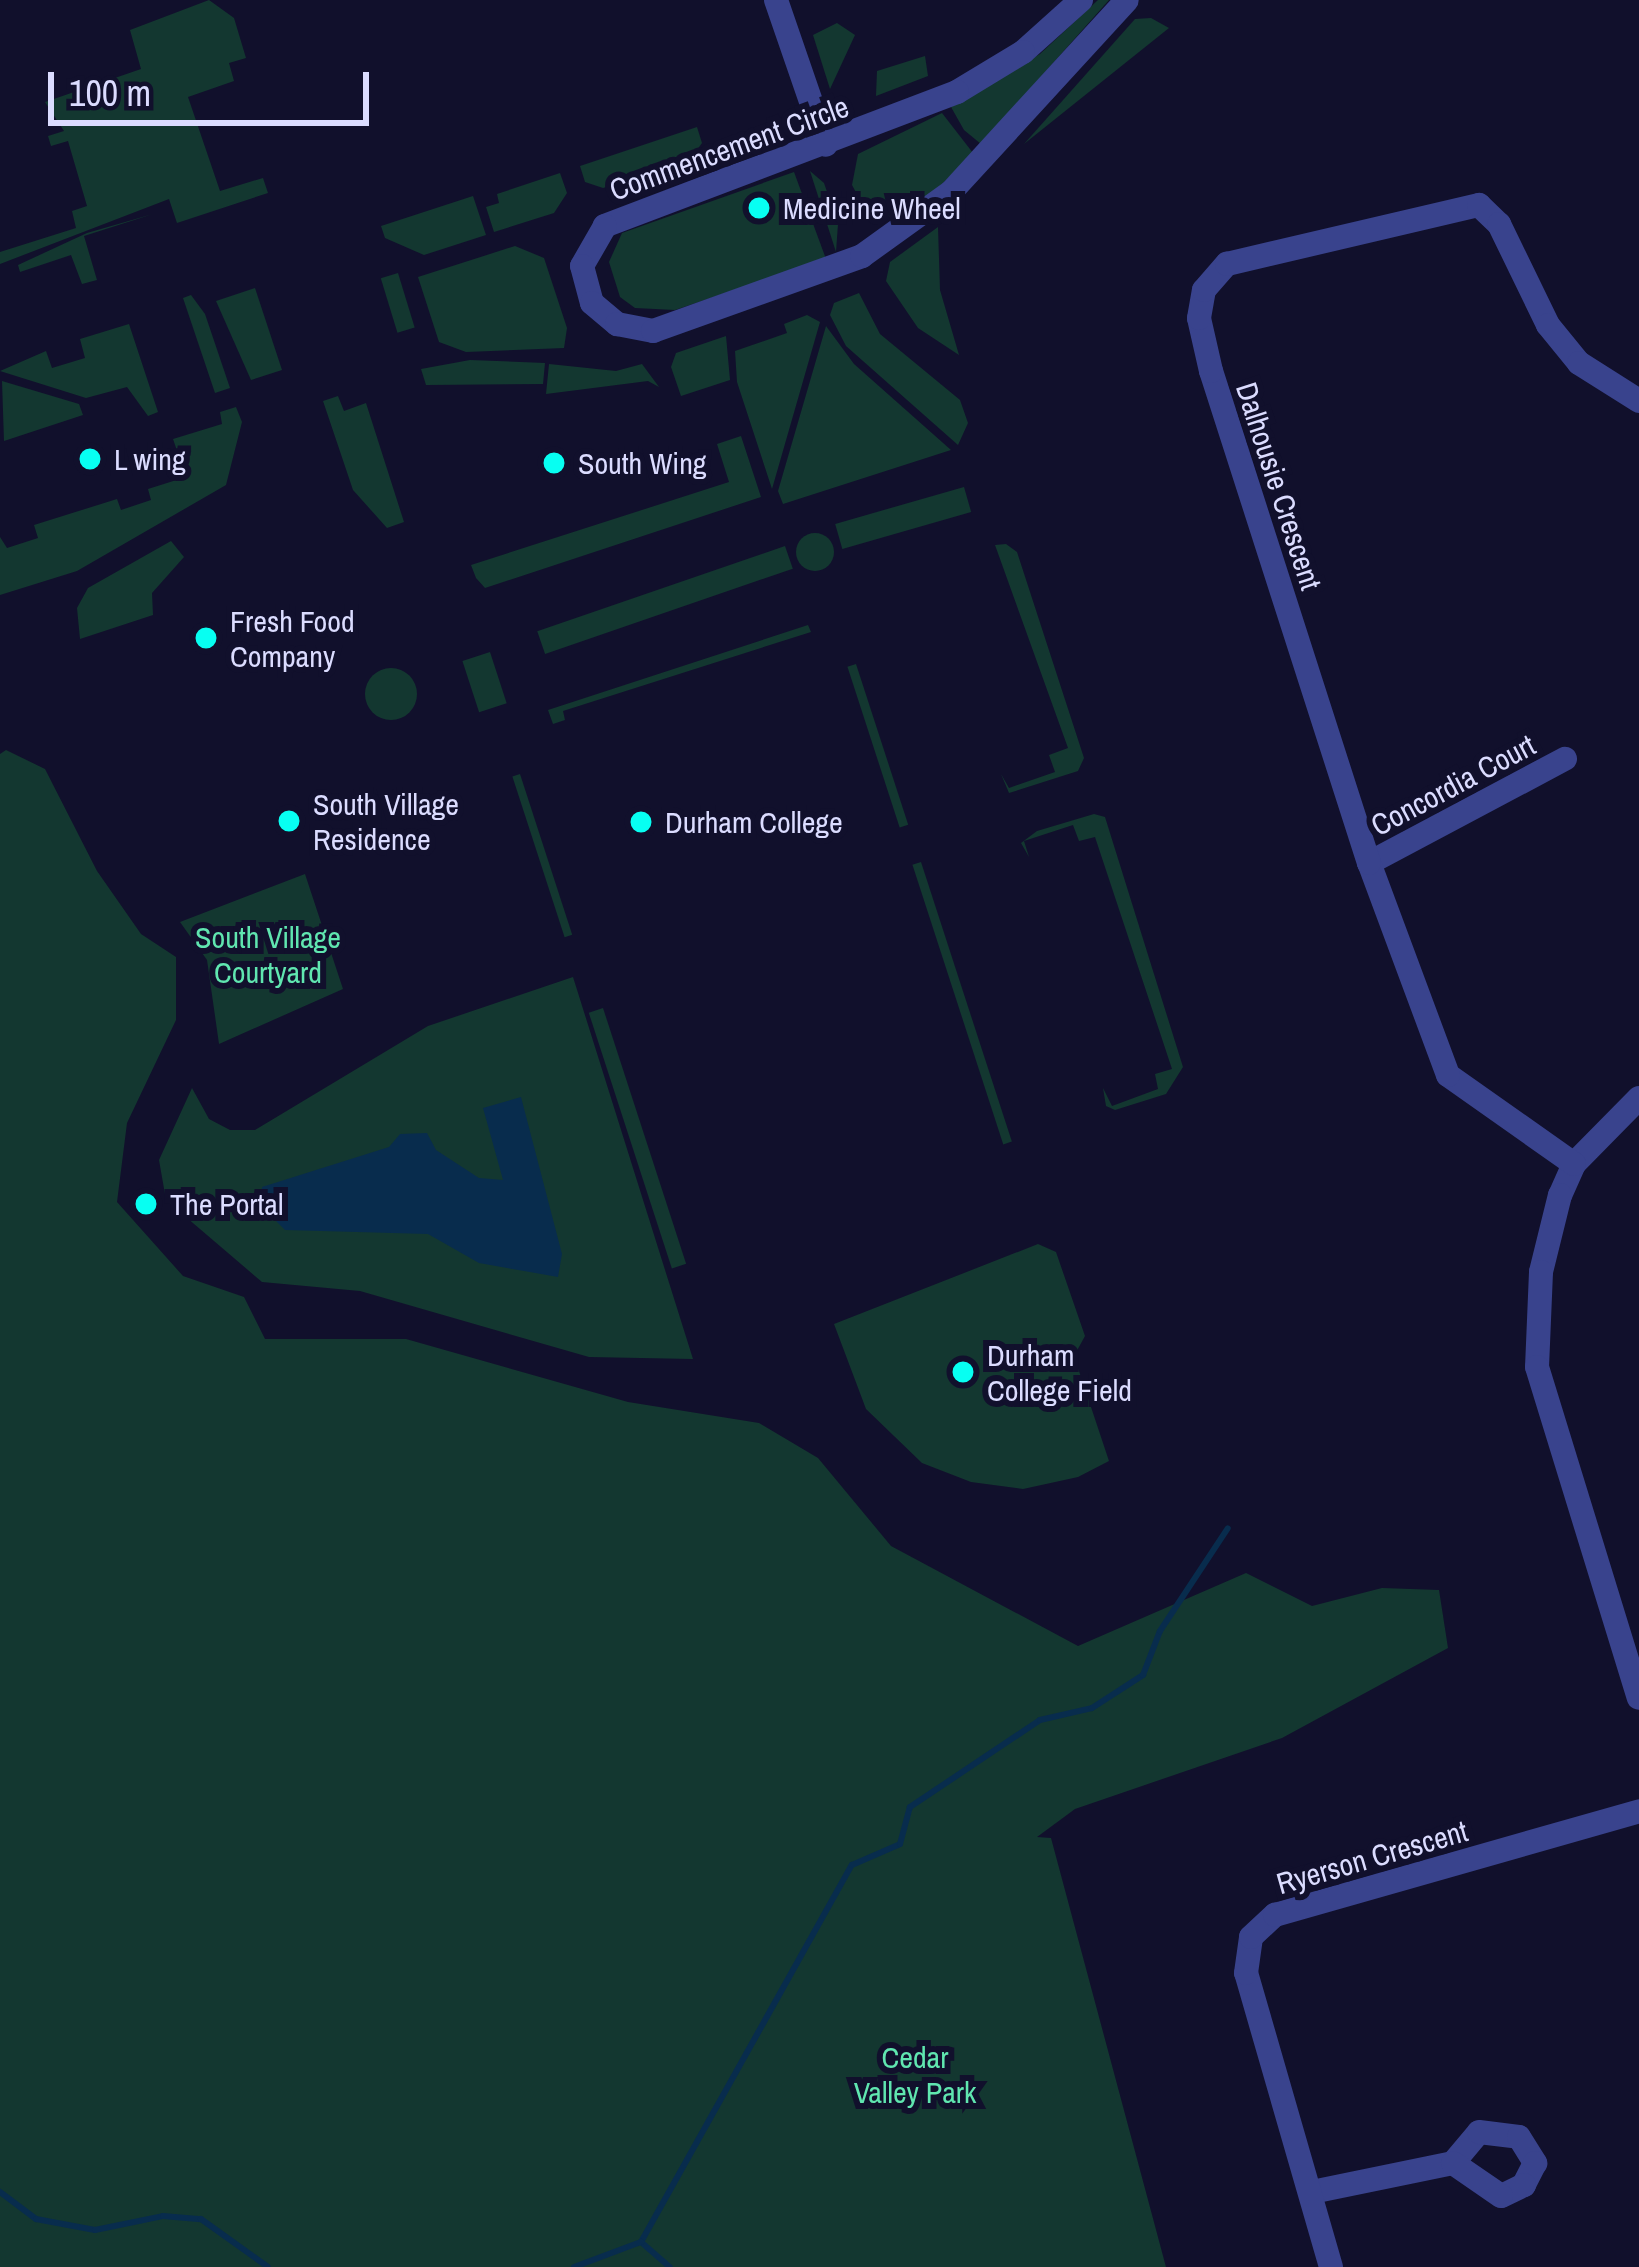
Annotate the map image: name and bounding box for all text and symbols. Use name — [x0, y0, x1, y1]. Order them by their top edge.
scale bar — [54, 48, 375, 122]
text: 100 m — [69, 69, 151, 117]
street label: Commencement Circle — [605, 88, 853, 208]
place label: Medicine Wheel — [783, 190, 961, 226]
marker: Medicine Wheel — [746, 195, 772, 221]
street label: Dalhousie Crescent — [1229, 378, 1329, 594]
place label: L wing — [114, 441, 186, 477]
place label: South Wing — [578, 445, 707, 481]
marker: L wing — [77, 446, 103, 472]
marker: South Wing — [541, 450, 567, 476]
place label: Fresh Food Company — [230, 603, 355, 674]
marker: Fresh Food Company — [193, 625, 219, 651]
street label: Concordia Court — [1365, 727, 1541, 843]
place label: South Village Residence — [313, 786, 459, 856]
place label: Durham College — [665, 804, 843, 840]
marker: South Village Residence — [276, 808, 302, 834]
marker: Durham College — [628, 809, 654, 835]
park label: South Village Courtyard — [195, 919, 341, 990]
place label: The Portal — [170, 1186, 283, 1222]
marker: The Portal — [133, 1191, 159, 1217]
place label: Durham College Field — [987, 1337, 1132, 1408]
marker: Durham College Field — [950, 1359, 976, 1385]
street label: Ryerson Crescent — [1272, 1813, 1472, 1901]
park label: Cedar Valley Park — [854, 2039, 976, 2110]

